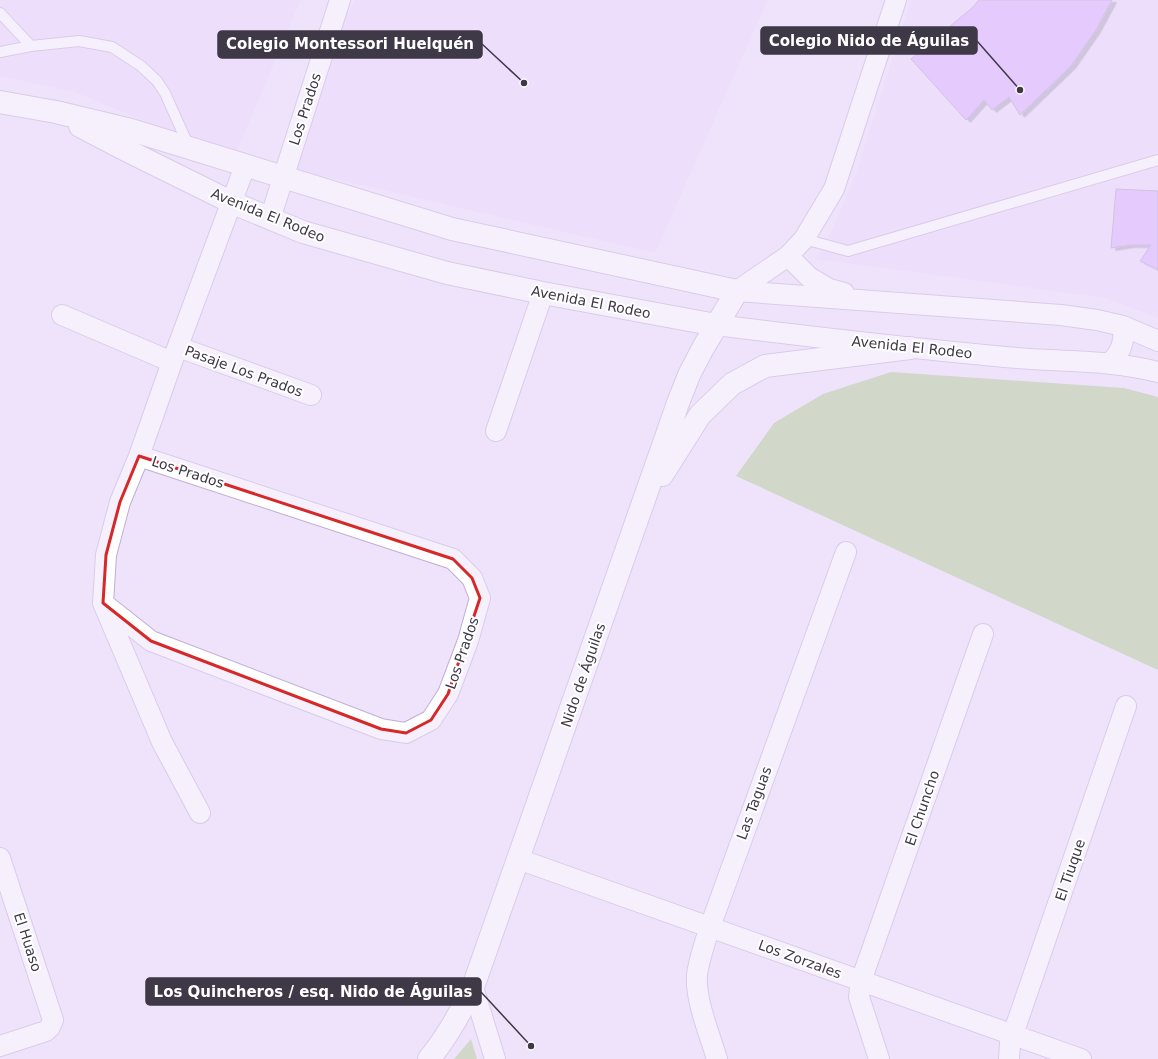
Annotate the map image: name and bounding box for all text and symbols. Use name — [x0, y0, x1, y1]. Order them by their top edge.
callout: Colegio Nido de Águilas — [761, 27, 977, 54]
callout: Colegio Montessori Huelquén — [218, 31, 482, 58]
text: Colegio Nido de Águilas — [769, 31, 969, 50]
text: Colegio Montessori Huelquén — [226, 35, 474, 53]
street label: Los Prados — [286, 71, 324, 147]
street label: Avenida El Rodeo — [209, 185, 327, 245]
street label: Avenida El Rodeo — [530, 283, 652, 321]
street label: Avenida El Rodeo — [851, 333, 973, 361]
street label: Pasaje Los Prados — [183, 342, 305, 400]
street label: Los Prados — [150, 453, 226, 491]
street label: Los Prados — [442, 615, 482, 691]
street label: Nido de Águilas — [558, 621, 608, 729]
street label: Las Taguas — [733, 764, 775, 842]
street label: El Chuncho — [902, 768, 942, 848]
street label: El Tiuque — [1052, 837, 1088, 903]
street label: El Huaso — [11, 911, 45, 973]
street label: Los Zorzales — [756, 937, 844, 981]
callout: Los Quincheros / esq. Nido de Águilas — [146, 978, 481, 1005]
text: Los Quincheros / esq. Nido de Águilas — [154, 982, 472, 1001]

